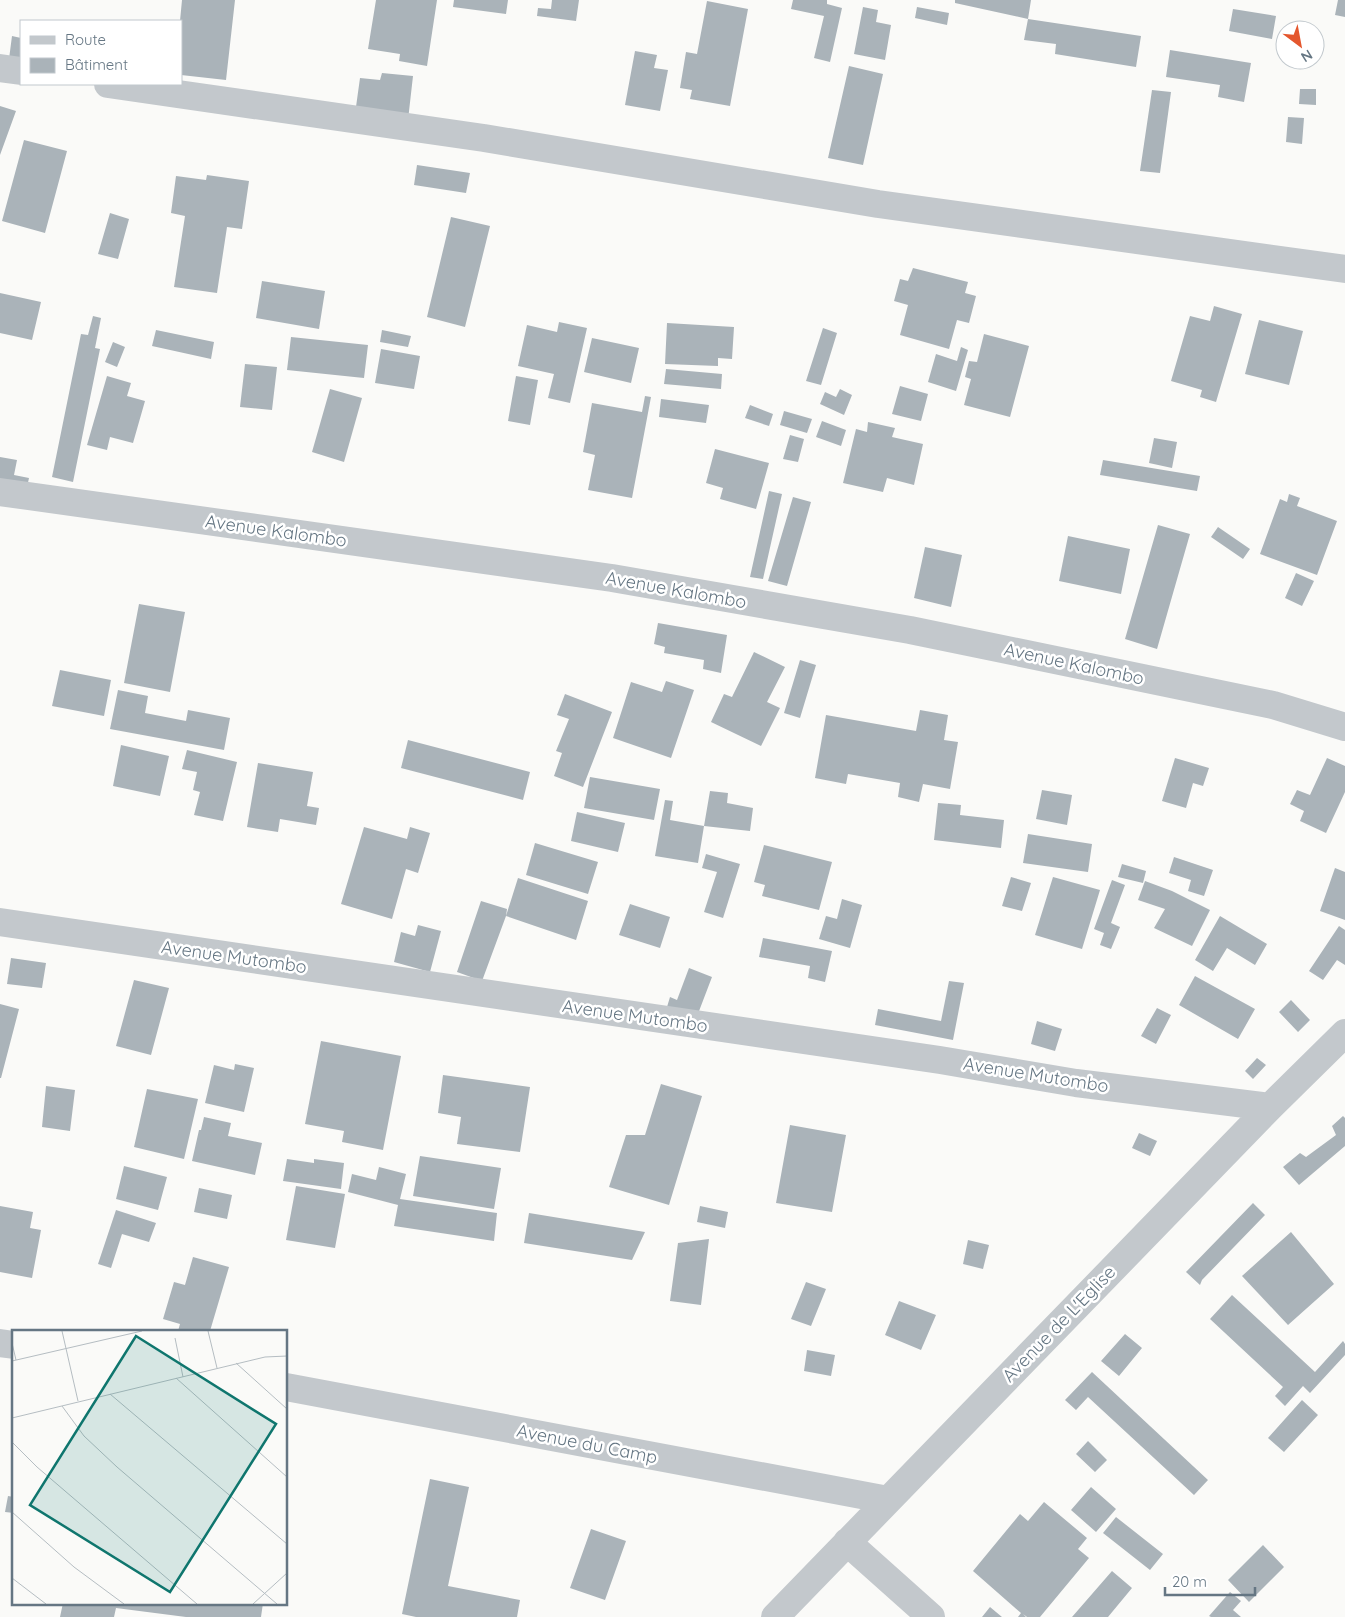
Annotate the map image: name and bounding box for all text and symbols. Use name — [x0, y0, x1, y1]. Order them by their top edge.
legend — [20, 20, 182, 85]
north arrow — [1275, 20, 1325, 70]
text: Route — [65, 30, 106, 49]
text: N — [1298, 46, 1316, 66]
text: Bâtiment — [65, 55, 128, 74]
street label: Avenue Kalombo — [204, 509, 348, 552]
street label: Avenue Kalombo — [604, 566, 748, 613]
street label: Avenue Kalombo — [1002, 637, 1146, 690]
street label: Avenue Mutombo — [160, 935, 308, 978]
street label: Avenue Mutombo — [561, 994, 709, 1037]
street label: Avenue Mutombo — [962, 1052, 1110, 1097]
street label: Avenue de L'Eglise — [997, 1260, 1120, 1387]
inset map — [12, 1330, 288, 1604]
street label: Avenue du Camp — [515, 1419, 659, 1468]
scale bar — [1165, 1564, 1255, 1596]
text: 20 m — [1172, 1572, 1207, 1591]

